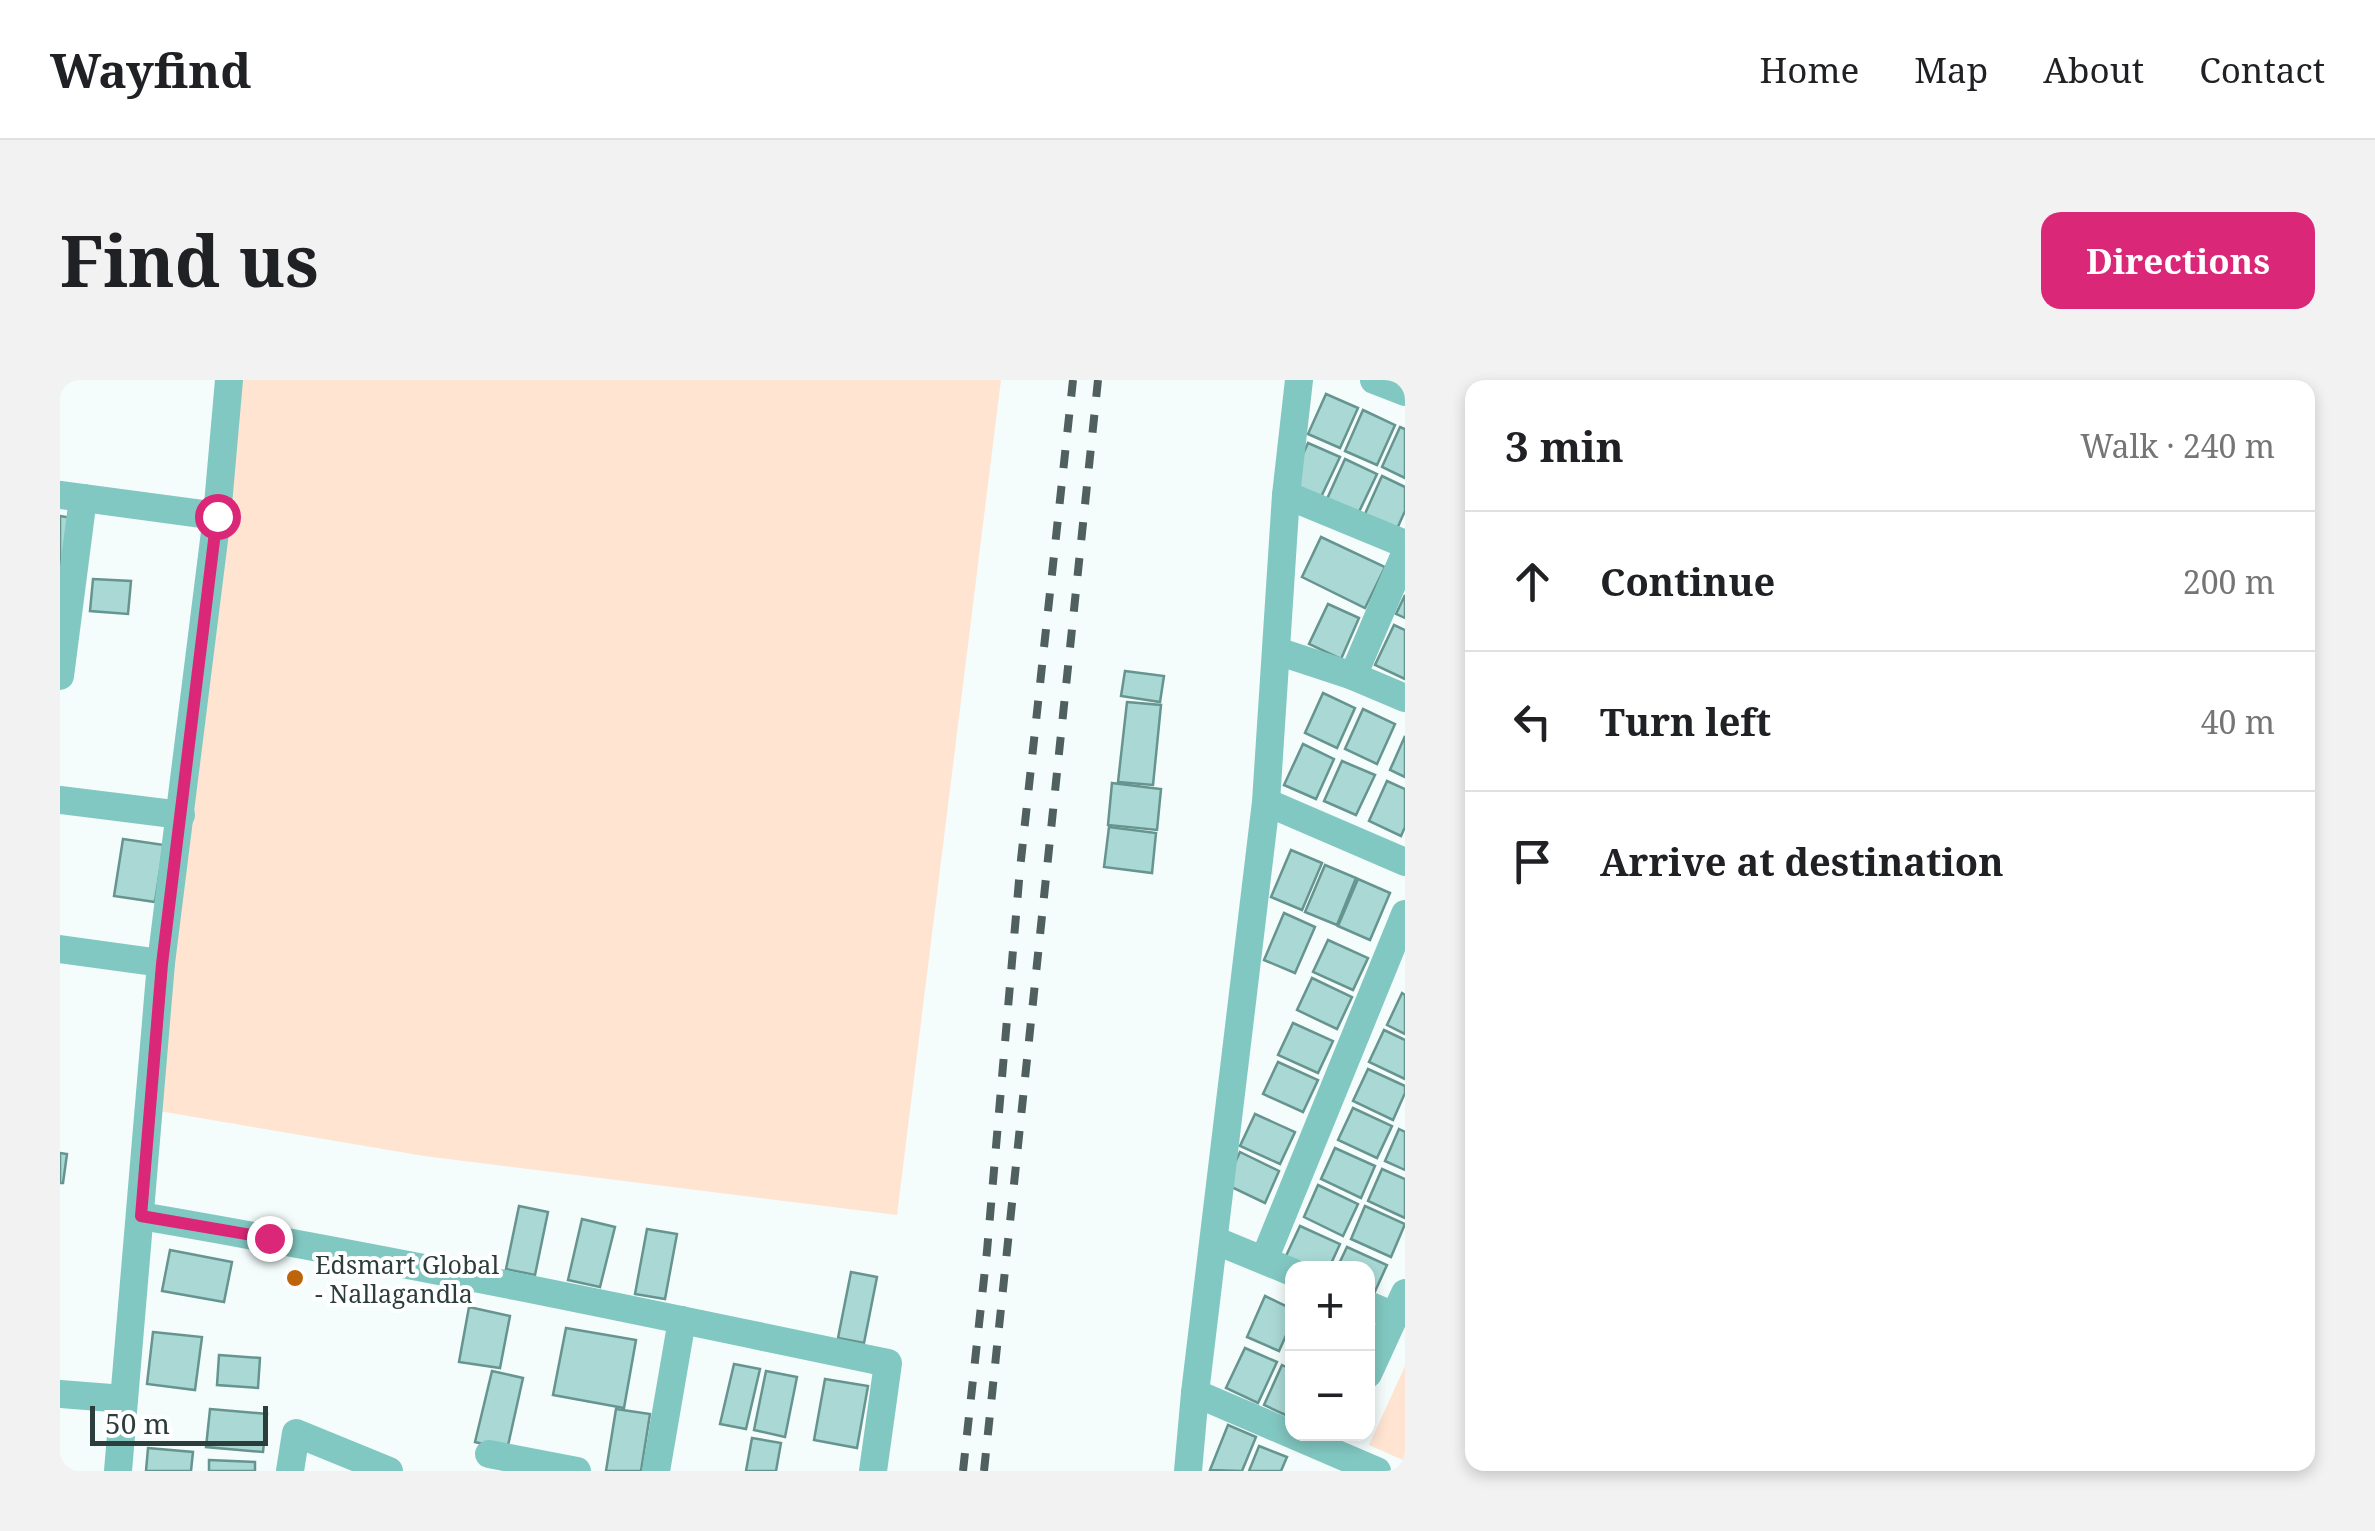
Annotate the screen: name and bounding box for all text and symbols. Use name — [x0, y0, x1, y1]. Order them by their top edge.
text: Wayfind — [50, 37, 251, 102]
text: Home — [1759, 46, 1859, 93]
text: Map — [1914, 46, 1988, 93]
text: About — [2043, 46, 2144, 93]
text: Contact — [2199, 46, 2325, 93]
text: Find us — [60, 212, 319, 308]
button: Directions — [2041, 212, 2315, 309]
text: 3 min — [1505, 417, 1624, 474]
text: Walk · 240 m — [2080, 424, 2275, 467]
route start — [195, 494, 241, 540]
icon: ahead — [1505, 554, 1560, 609]
text: Continue — [1600, 555, 1775, 607]
text: 200 m — [2183, 560, 2275, 603]
icon: left — [1505, 694, 1560, 749]
text: Turn left — [1600, 695, 1771, 747]
text: 40 m — [2201, 700, 2275, 743]
icon: arrive — [1505, 834, 1560, 889]
text: Arrive at destination — [1600, 835, 2004, 887]
route end — [247, 1216, 293, 1262]
place label: Edsmart Global - Nallagandla — [315, 1247, 499, 1310]
map controls — [1285, 1261, 1375, 1441]
button: + — [1285, 1261, 1375, 1351]
marker: Edsmart Global - Nallagandla — [284, 1267, 306, 1289]
button: − — [1285, 1351, 1375, 1441]
scale bar — [90, 1401, 268, 1446]
text: 50 m — [105, 1404, 170, 1442]

